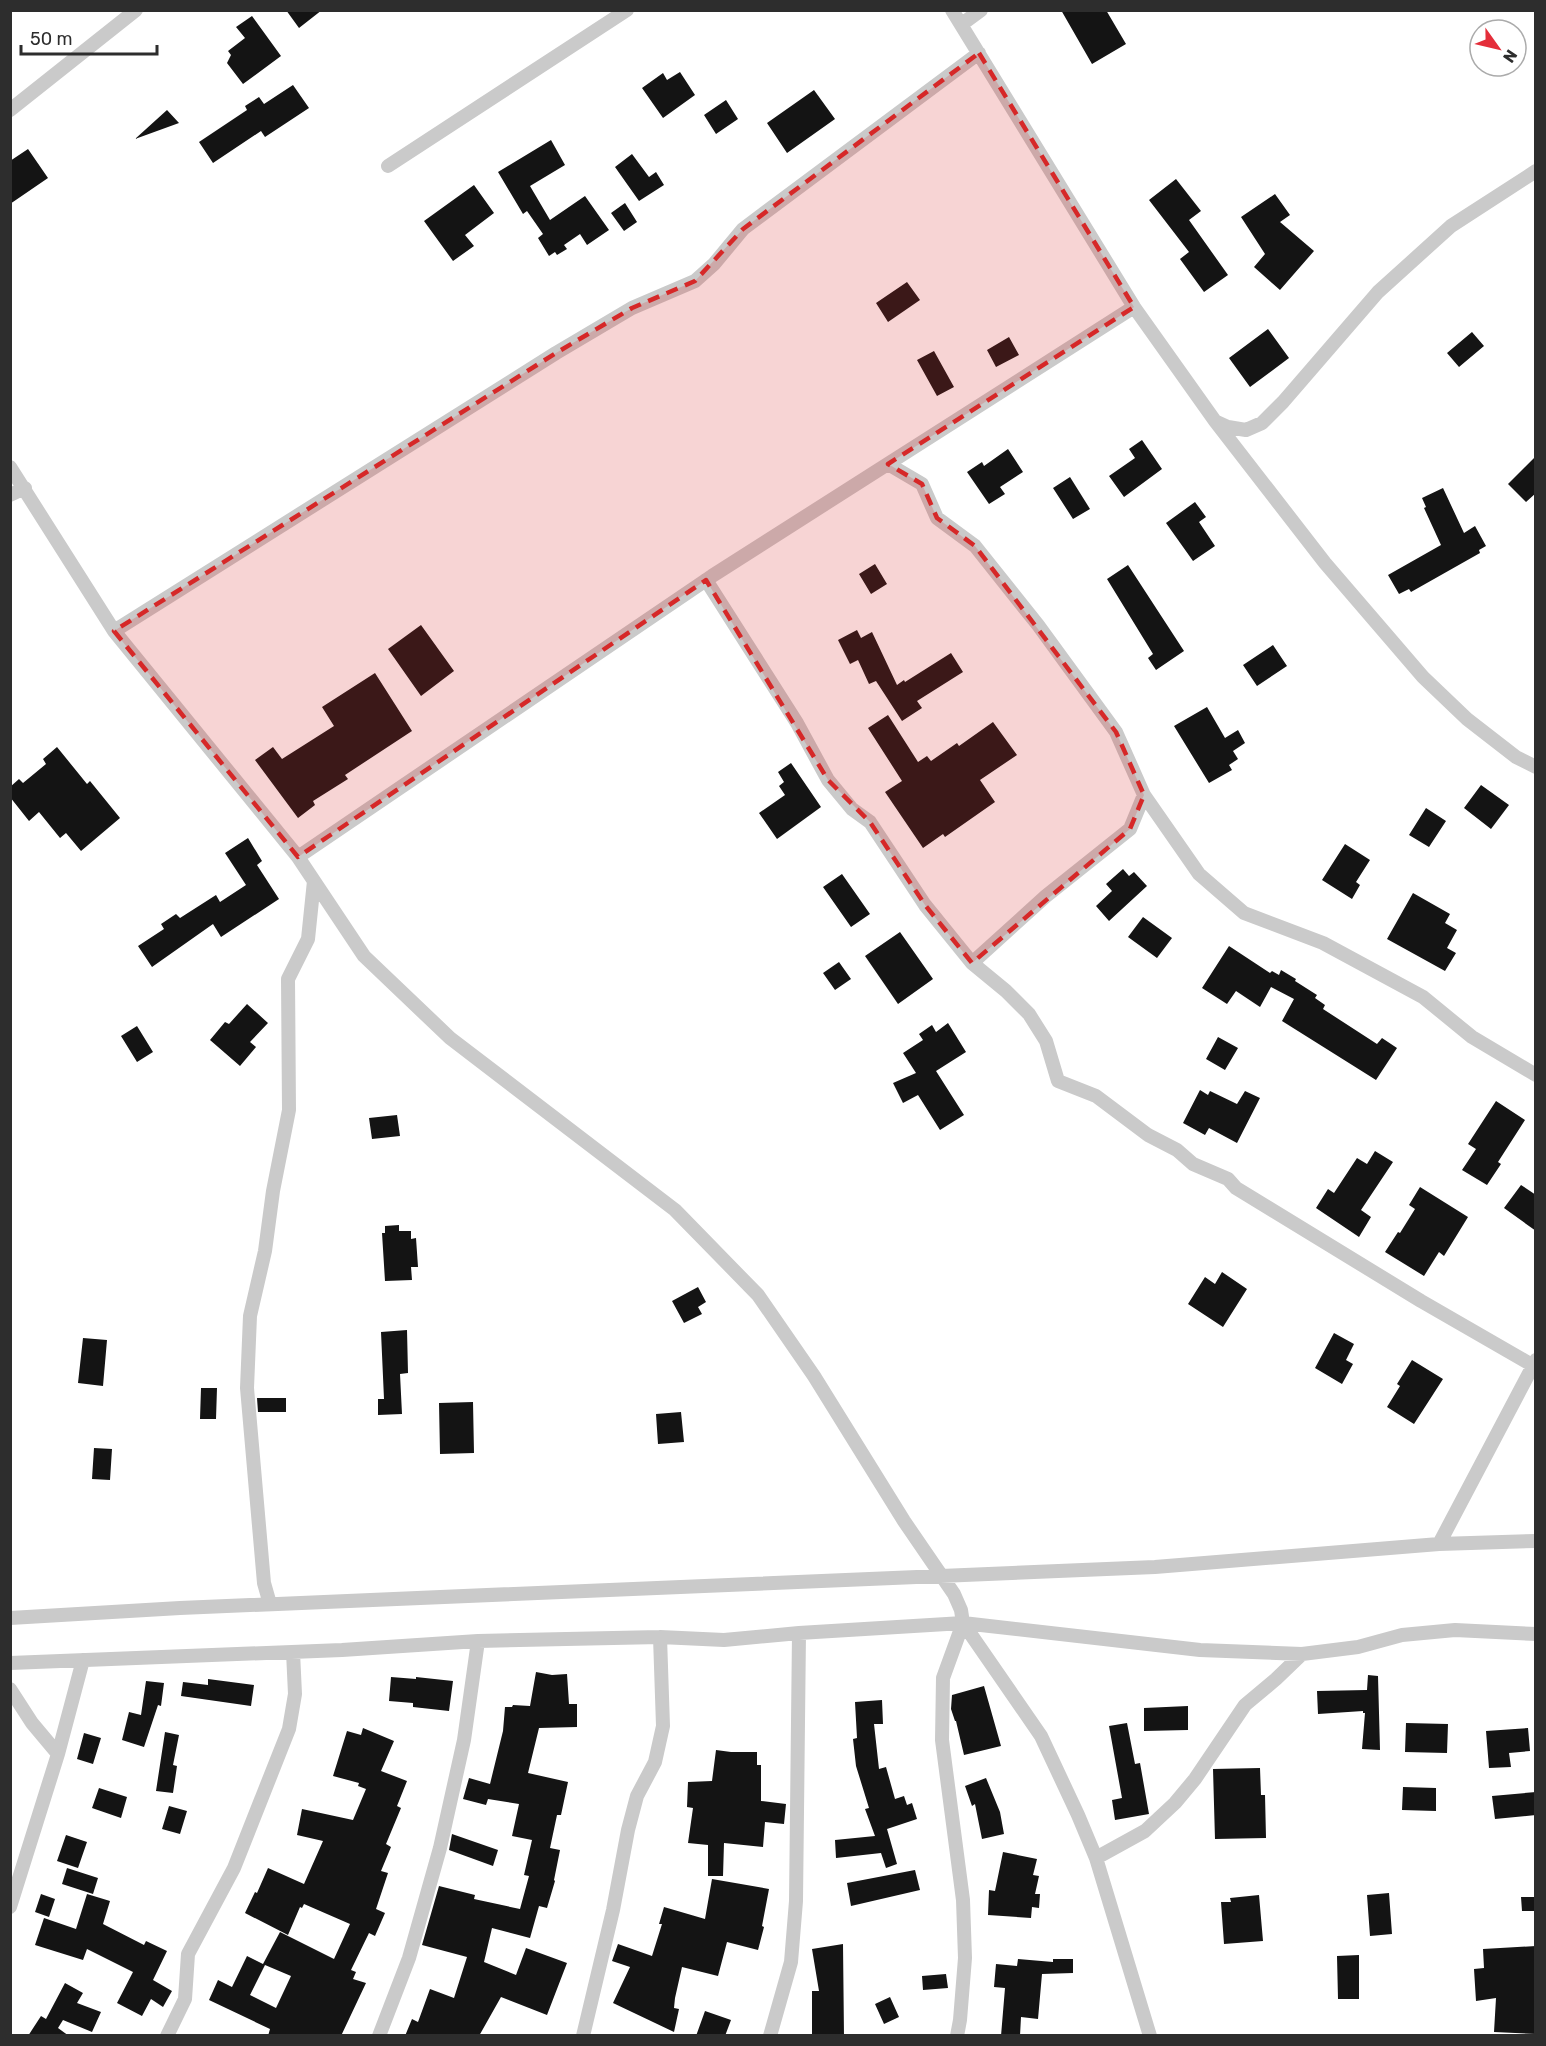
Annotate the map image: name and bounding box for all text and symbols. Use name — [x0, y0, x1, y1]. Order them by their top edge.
scale bar — [21, 18, 158, 56]
north arrow — [1468, 18, 1528, 78]
text: 50 m — [30, 28, 73, 50]
text: N — [1499, 46, 1521, 66]

